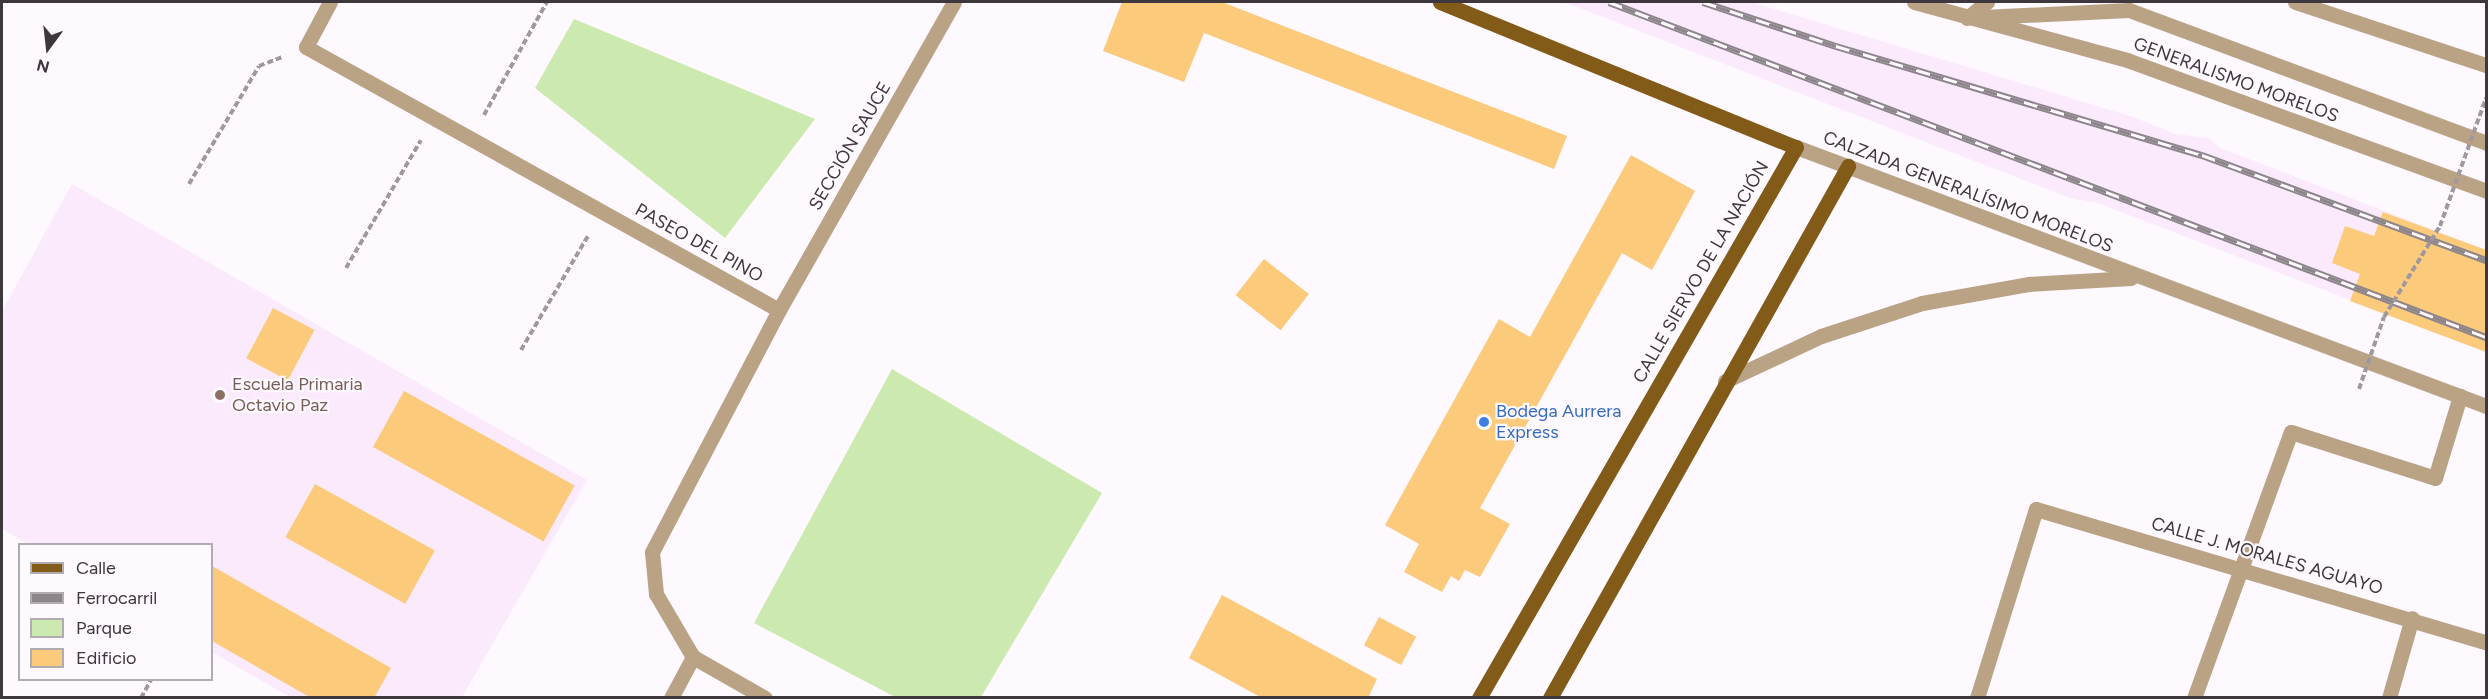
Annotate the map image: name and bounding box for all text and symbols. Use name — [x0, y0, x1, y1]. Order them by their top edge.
north arrow — [18, 18, 78, 78]
street label: GENERALISMO MORELOS — [2131, 33, 2341, 127]
text: N — [35, 55, 52, 77]
street label: SECCIÓN SAUCE — [805, 78, 895, 214]
street label: CALZADA GENERALÍSIMO MORELOS — [1820, 127, 2116, 257]
street label: CALLE SIERVO DE LA NACIÓN — [1628, 157, 1774, 387]
street label: PASEO DEL PINO — [631, 199, 767, 287]
place label: Escuela Primaria Octavio Paz — [232, 374, 363, 416]
marker: Escuela Primaria Octavio Paz — [213, 388, 227, 402]
place label: Bodega Aurrera Express — [1496, 401, 1621, 444]
marker: Bodega Aurrera Express — [1477, 415, 1491, 429]
street label: CALLE J. MORALES AGUAYO — [2149, 513, 2385, 599]
legend — [18, 543, 213, 681]
text: Calle — [76, 557, 116, 579]
text: Ferrocarril — [76, 587, 157, 609]
text: Parque — [76, 617, 132, 639]
text: Edificio — [76, 647, 137, 669]

